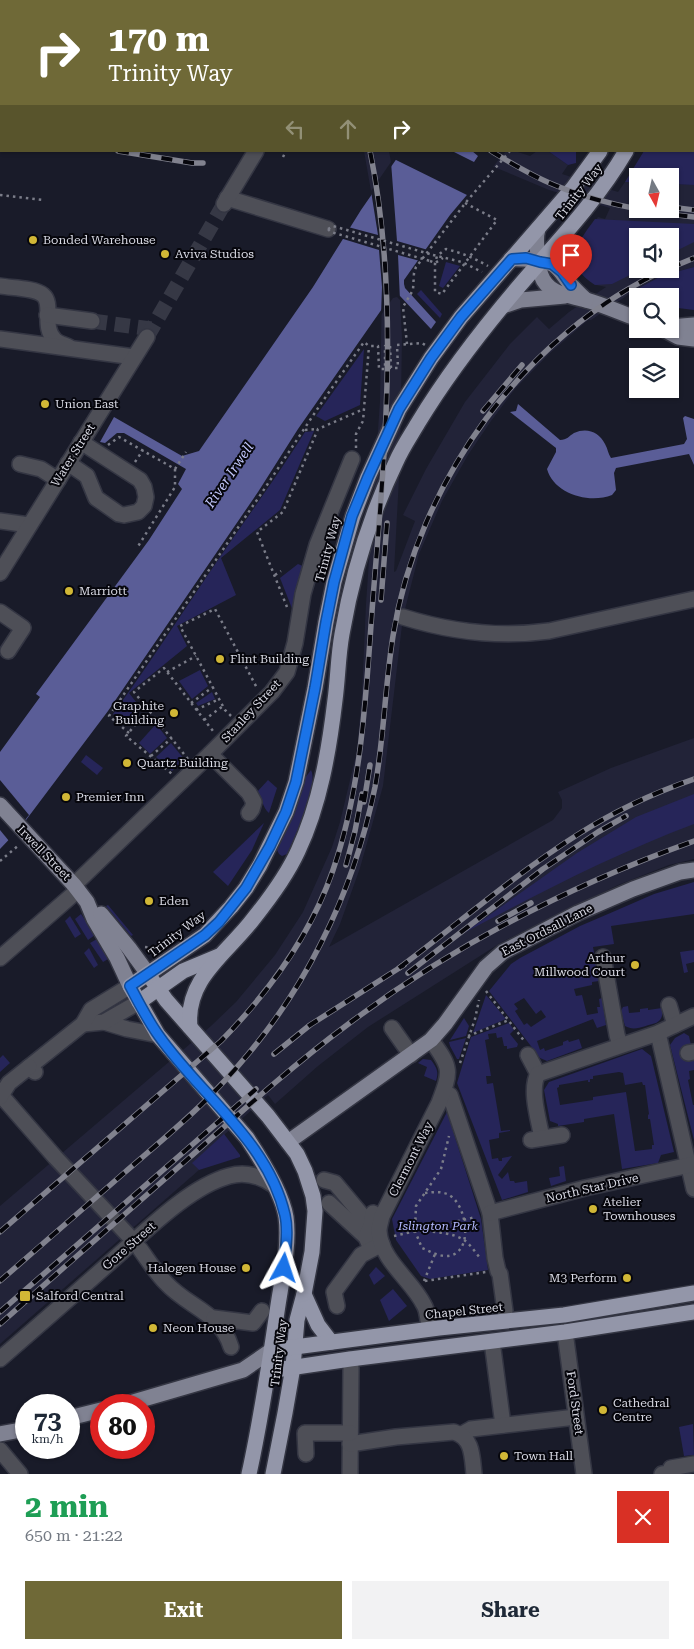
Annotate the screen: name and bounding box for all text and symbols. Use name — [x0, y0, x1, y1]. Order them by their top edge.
text: 170 m — [108, 19, 209, 60]
icon: right — [25, 20, 90, 85]
text: Trinity Way — [108, 61, 233, 86]
icon: left — [281, 115, 309, 143]
icon: ahead — [334, 115, 362, 143]
icon: right — [387, 115, 415, 143]
street label: Trinity Way — [553, 160, 606, 223]
north arrow — [629, 168, 679, 218]
map controls — [629, 168, 679, 398]
button: sound — [629, 228, 679, 278]
place label: Bonded Warehouse — [43, 233, 156, 247]
marker: Bonded Warehouse — [27, 234, 39, 246]
pin — [550, 234, 592, 285]
icon: arrive — [557, 241, 585, 269]
place label: Aviva Studios — [175, 247, 254, 261]
marker: Aviva Studios — [159, 248, 171, 260]
button: search — [629, 288, 679, 338]
button: layers — [629, 348, 679, 398]
place label: Union East — [55, 397, 119, 411]
marker: Union East — [39, 398, 51, 410]
street label: Water Street — [48, 421, 98, 489]
water label: River Irwell — [201, 439, 257, 511]
street label: Trinity Way — [312, 514, 344, 584]
place label: Marriott — [79, 584, 127, 598]
marker: Marriott — [63, 585, 75, 597]
place label: Flint Building — [230, 652, 309, 666]
marker: Flint Building — [214, 653, 226, 665]
street label: Stanley Street — [218, 676, 284, 745]
place label: Graphite Building — [113, 699, 164, 727]
marker: Graphite Building — [168, 707, 180, 719]
place label: Quartz Building — [137, 756, 228, 770]
marker: Quartz Building — [121, 757, 133, 769]
place label: Premier Inn — [76, 790, 145, 804]
marker: Premier Inn — [60, 791, 72, 803]
street label: Irwell Street — [14, 823, 74, 884]
place label: Eden — [159, 894, 189, 908]
marker: Eden — [143, 895, 155, 907]
street label: East Ordsall Lane — [499, 901, 595, 959]
street label: Trinity Way — [146, 907, 209, 960]
place label: Arthur Millwood Court — [534, 951, 626, 979]
marker: Arthur Millwood Court — [629, 959, 641, 971]
street label: Clermont Way — [386, 1118, 436, 1199]
street label: North Star Drive — [544, 1170, 640, 1205]
place label: Atelier Townhouses — [603, 1195, 676, 1223]
marker: Atelier Townhouses — [587, 1203, 599, 1215]
street label: Gore Street — [100, 1219, 159, 1273]
park label: Islington Park — [397, 1219, 478, 1233]
position arrow — [257, 1241, 309, 1293]
place label: Halogen House — [148, 1261, 236, 1275]
marker: Halogen House — [240, 1262, 252, 1274]
place label: M3 Perform — [549, 1271, 617, 1285]
marker: M3 Perform — [621, 1272, 633, 1284]
marker: Salford Central — [18, 1289, 32, 1303]
place label: Salford Central — [36, 1289, 124, 1303]
street label: Chapel Street — [424, 1300, 504, 1322]
street label: Trinity Way — [268, 1318, 290, 1388]
place label: Neon House — [163, 1321, 235, 1335]
marker: Neon House — [147, 1322, 159, 1334]
street label: Ford Street — [564, 1370, 586, 1436]
speed limit sign: 80 — [90, 1394, 155, 1459]
place label: Cathedral Centre — [613, 1396, 670, 1424]
marker: Cathedral Centre — [597, 1404, 609, 1416]
text: 73 — [33, 1406, 62, 1435]
text: km/h — [31, 1432, 64, 1446]
place label: Town Hall — [514, 1449, 573, 1463]
marker: Town Hall — [498, 1450, 510, 1462]
text: 2 min — [25, 1489, 108, 1524]
button: close — [617, 1491, 669, 1543]
text: 650 m · 21:22 — [25, 1526, 123, 1545]
button: Exit — [25, 1581, 342, 1639]
button: Share — [352, 1581, 669, 1639]

